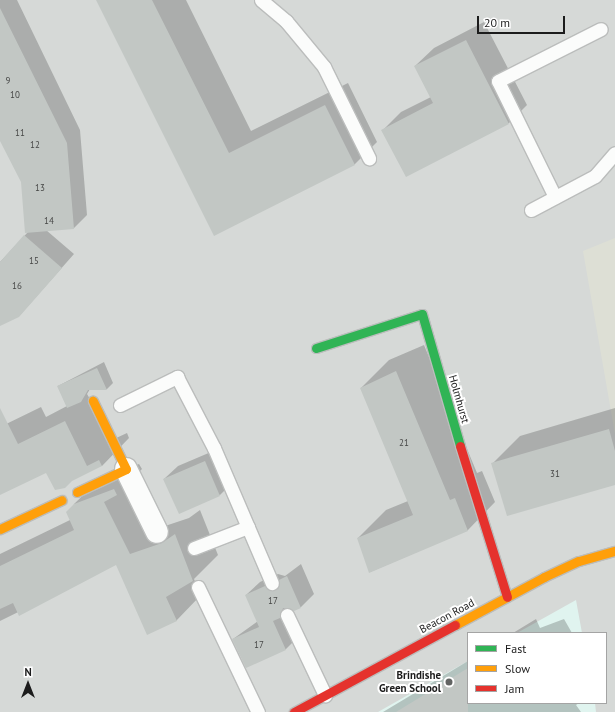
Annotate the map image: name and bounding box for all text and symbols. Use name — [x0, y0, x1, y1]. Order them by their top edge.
scale bar — [479, 8, 567, 34]
text: 20 m — [484, 15, 510, 30]
house number: 9 — [6, 76, 10, 86]
house number: 10 — [10, 90, 20, 100]
house number: 11 — [15, 128, 25, 138]
house number: 12 — [30, 140, 40, 150]
house number: 13 — [35, 183, 45, 193]
house number: 14 — [44, 216, 54, 226]
house number: 15 — [29, 256, 39, 266]
house number: 16 — [12, 281, 22, 291]
street label: Holmhurst — [446, 373, 472, 425]
house number: 21 — [399, 438, 409, 448]
house number: 31 — [550, 469, 560, 479]
house number: 17 — [268, 596, 278, 606]
street label: Beacon Road — [417, 596, 477, 636]
legend — [467, 632, 607, 704]
house number: 17 — [254, 640, 264, 650]
text: Fast — [505, 641, 526, 656]
text: Slow — [505, 661, 530, 676]
north arrow — [8, 664, 48, 704]
text: N — [24, 665, 32, 679]
place label: Brindishe Green School — [379, 669, 441, 695]
marker: Brindishe Green School — [444, 677, 454, 687]
text: Jam — [505, 681, 524, 696]

